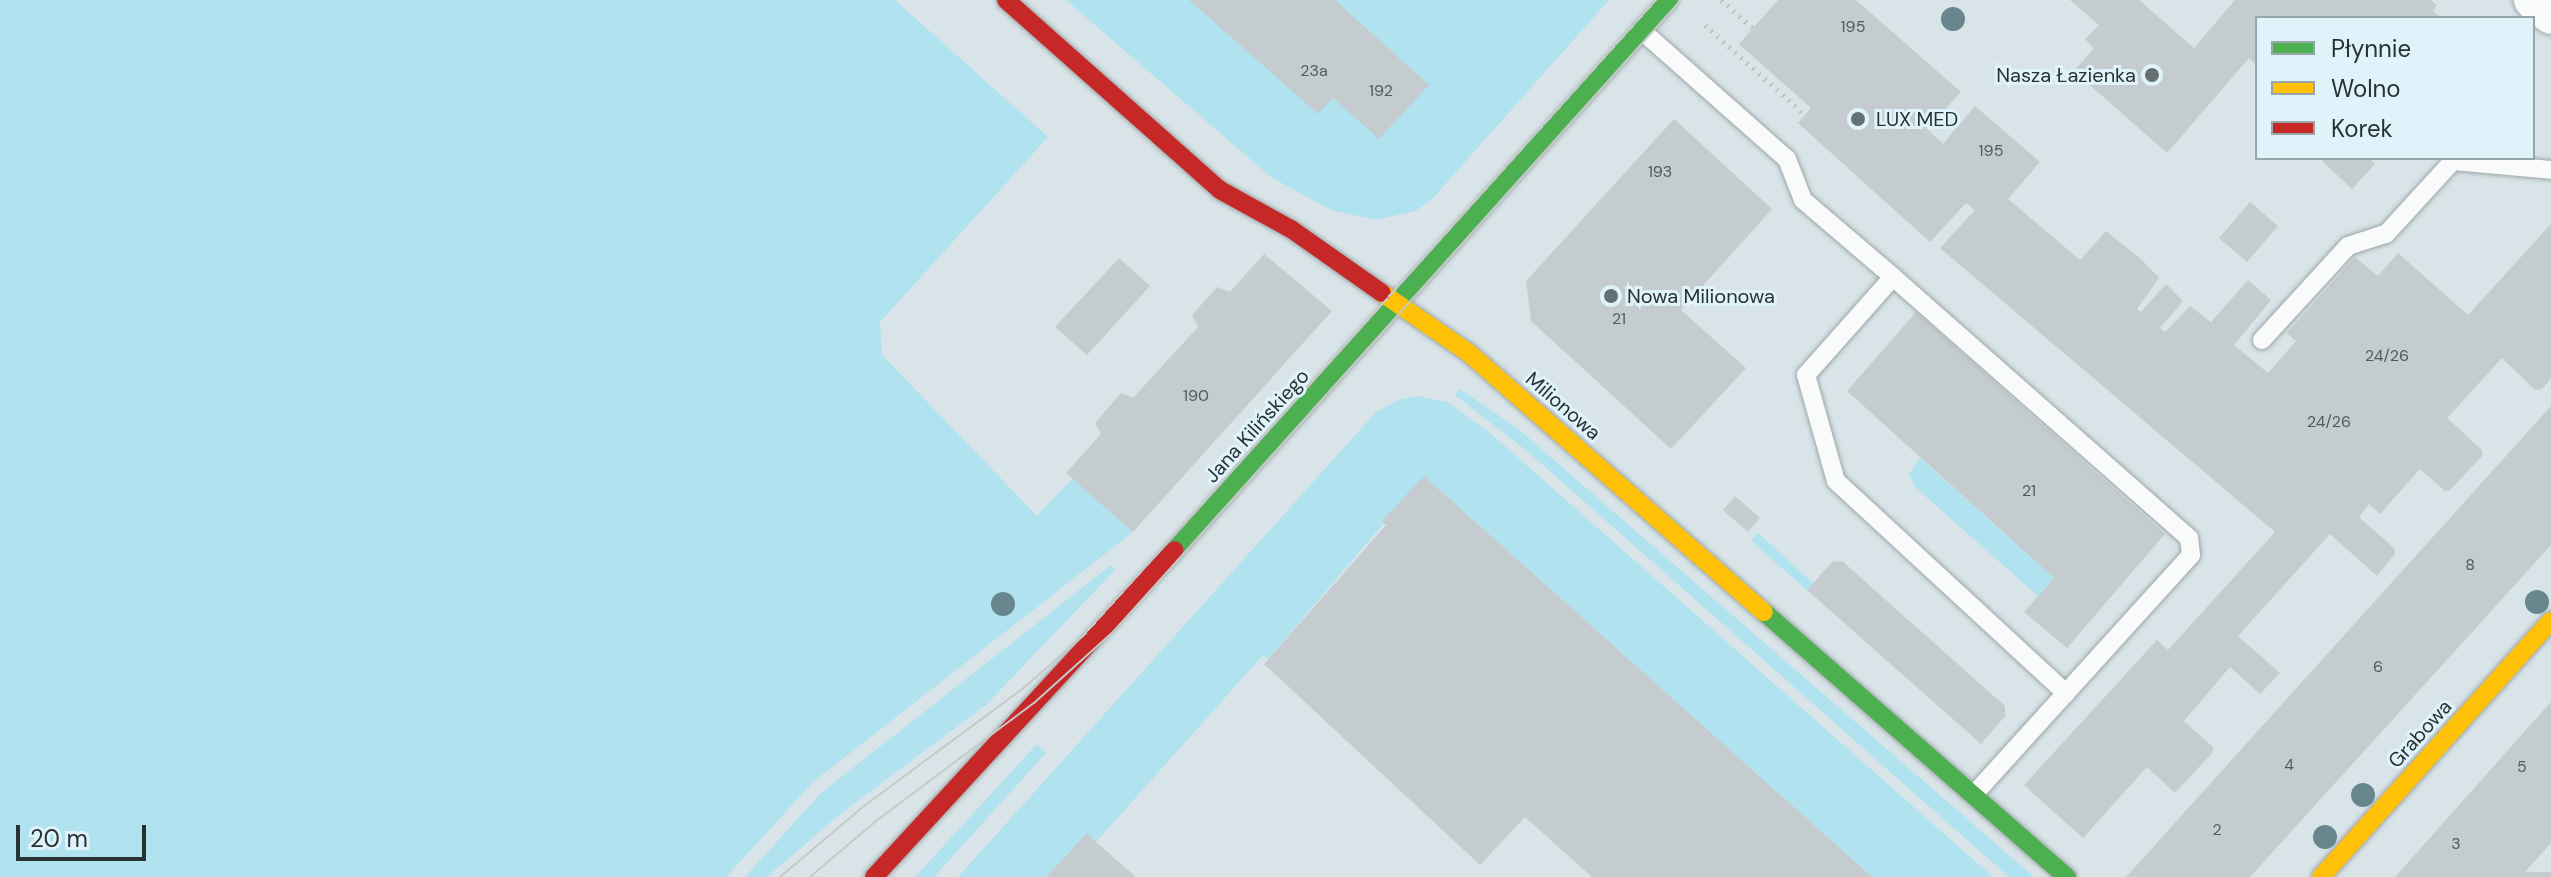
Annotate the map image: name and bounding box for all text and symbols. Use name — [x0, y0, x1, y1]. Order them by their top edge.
legend — [2255, 16, 2535, 160]
house number: 195 — [1841, 17, 1865, 37]
text: Płynnie — [2331, 33, 2411, 64]
house number: 23a — [1300, 61, 1328, 81]
place label: Nasza Łazienka — [1996, 63, 2136, 87]
marker: Nasza Łazienka — [2143, 66, 2161, 84]
text: Wolno — [2331, 73, 2401, 104]
house number: 192 — [1369, 81, 1393, 101]
place label: LUX MED — [1876, 107, 1958, 131]
marker: LUX MED — [1847, 108, 1869, 130]
text: Korek — [2331, 113, 2393, 144]
house number: 195 — [1979, 141, 2003, 161]
house number: 193 — [1648, 162, 1672, 182]
place label: Nowa Milionowa — [1627, 284, 1775, 308]
marker: Nowa Milionowa — [1602, 287, 1620, 305]
house number: 21 — [1612, 309, 1626, 329]
house number: 24/26 — [2365, 346, 2409, 366]
street label: Jana Kilińskiego — [1200, 364, 1314, 488]
street label: Milionowa — [1521, 367, 1605, 445]
house number: 190 — [1183, 386, 1209, 406]
house number: 24/26 — [2307, 412, 2351, 432]
house number: 21 — [2022, 481, 2036, 501]
house number: 8 — [2465, 555, 2475, 575]
house number: 6 — [2373, 657, 2383, 677]
street label: Grabowa — [2383, 695, 2457, 773]
house number: 4 — [2284, 755, 2294, 775]
house number: 5 — [2517, 757, 2527, 777]
scale bar — [20, 809, 150, 859]
house number: 2 — [2212, 820, 2222, 840]
text: 20 m — [30, 823, 88, 854]
house number: 3 — [2451, 834, 2461, 854]

